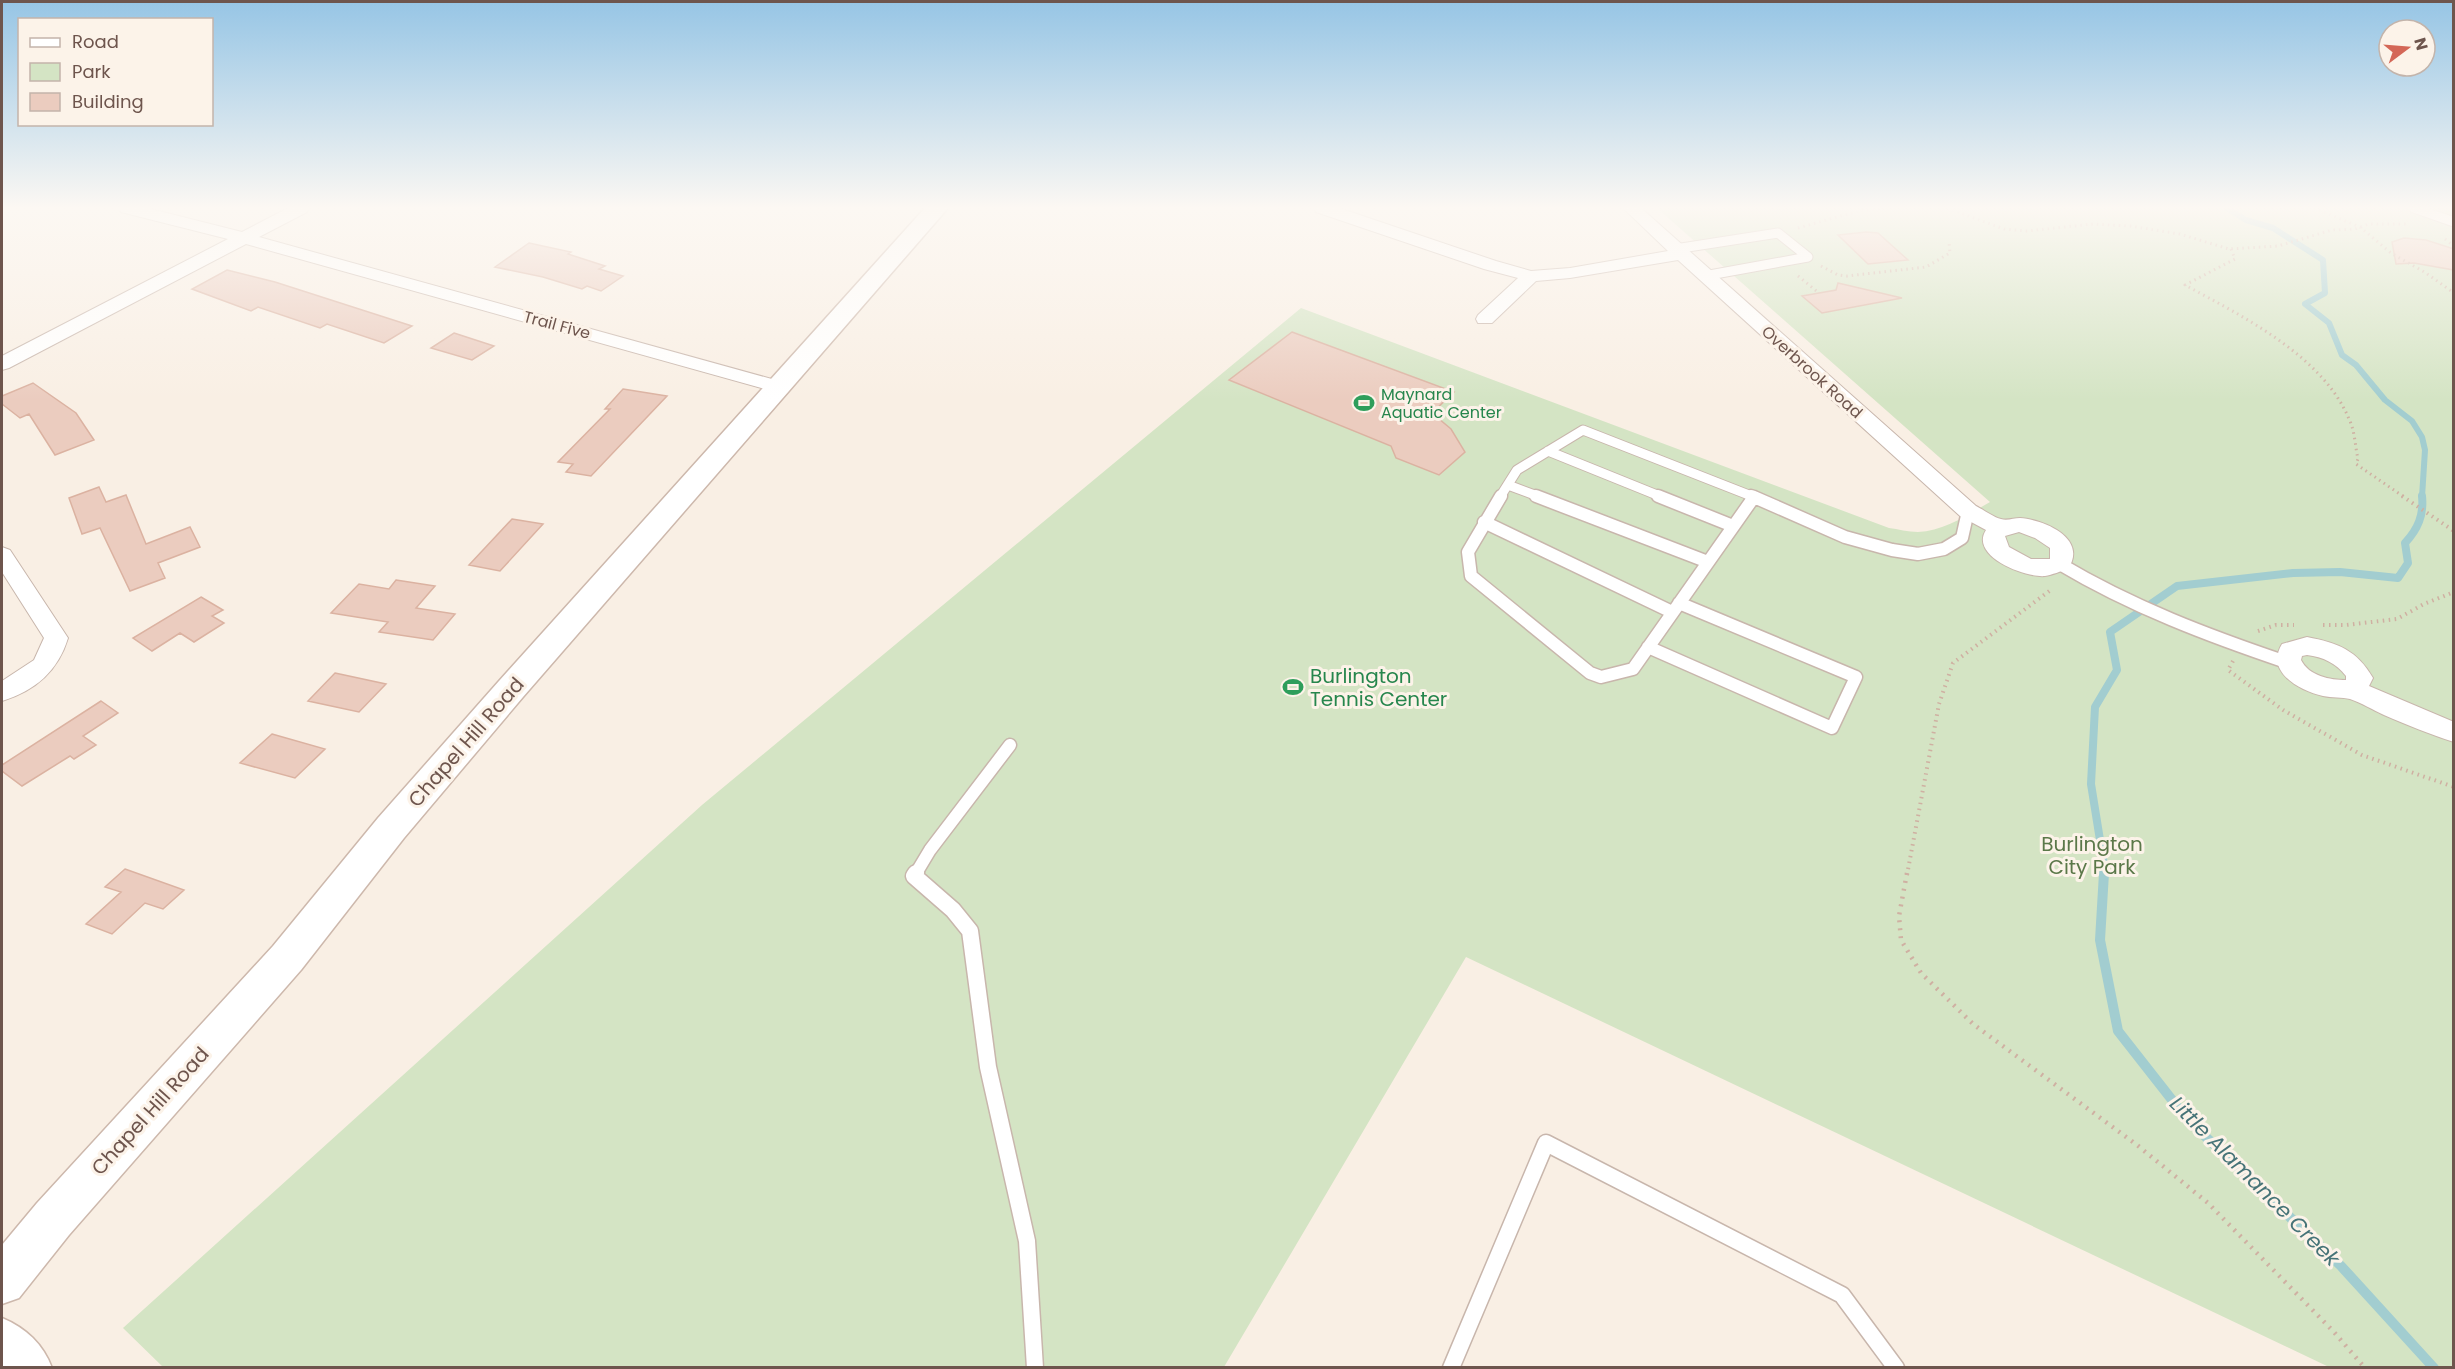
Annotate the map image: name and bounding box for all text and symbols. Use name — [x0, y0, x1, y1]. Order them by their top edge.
legend — [18, 18, 213, 126]
north arrow — [2377, 18, 2437, 78]
text: Road — [72, 29, 119, 54]
text: N — [2408, 35, 2434, 53]
text: Park — [72, 59, 111, 84]
text: Building — [72, 89, 144, 114]
street label: Trail Five — [521, 305, 593, 345]
street label: Overbrook Road — [1756, 320, 1868, 424]
place label: Maynard Aquatic Center — [1381, 383, 1502, 424]
sports icon: Maynard Aquatic Center — [1352, 391, 1376, 415]
place label: Burlington Tennis Center — [1310, 662, 1447, 713]
street label: Chapel Hill Road — [402, 671, 530, 813]
sports icon: Burlington Tennis Center — [1281, 675, 1305, 699]
park label: Burlington City Park — [2041, 830, 2143, 881]
street label: Chapel Hill Road — [85, 1041, 215, 1181]
water label: Little Alamance Creek — [2164, 1090, 2347, 1273]

